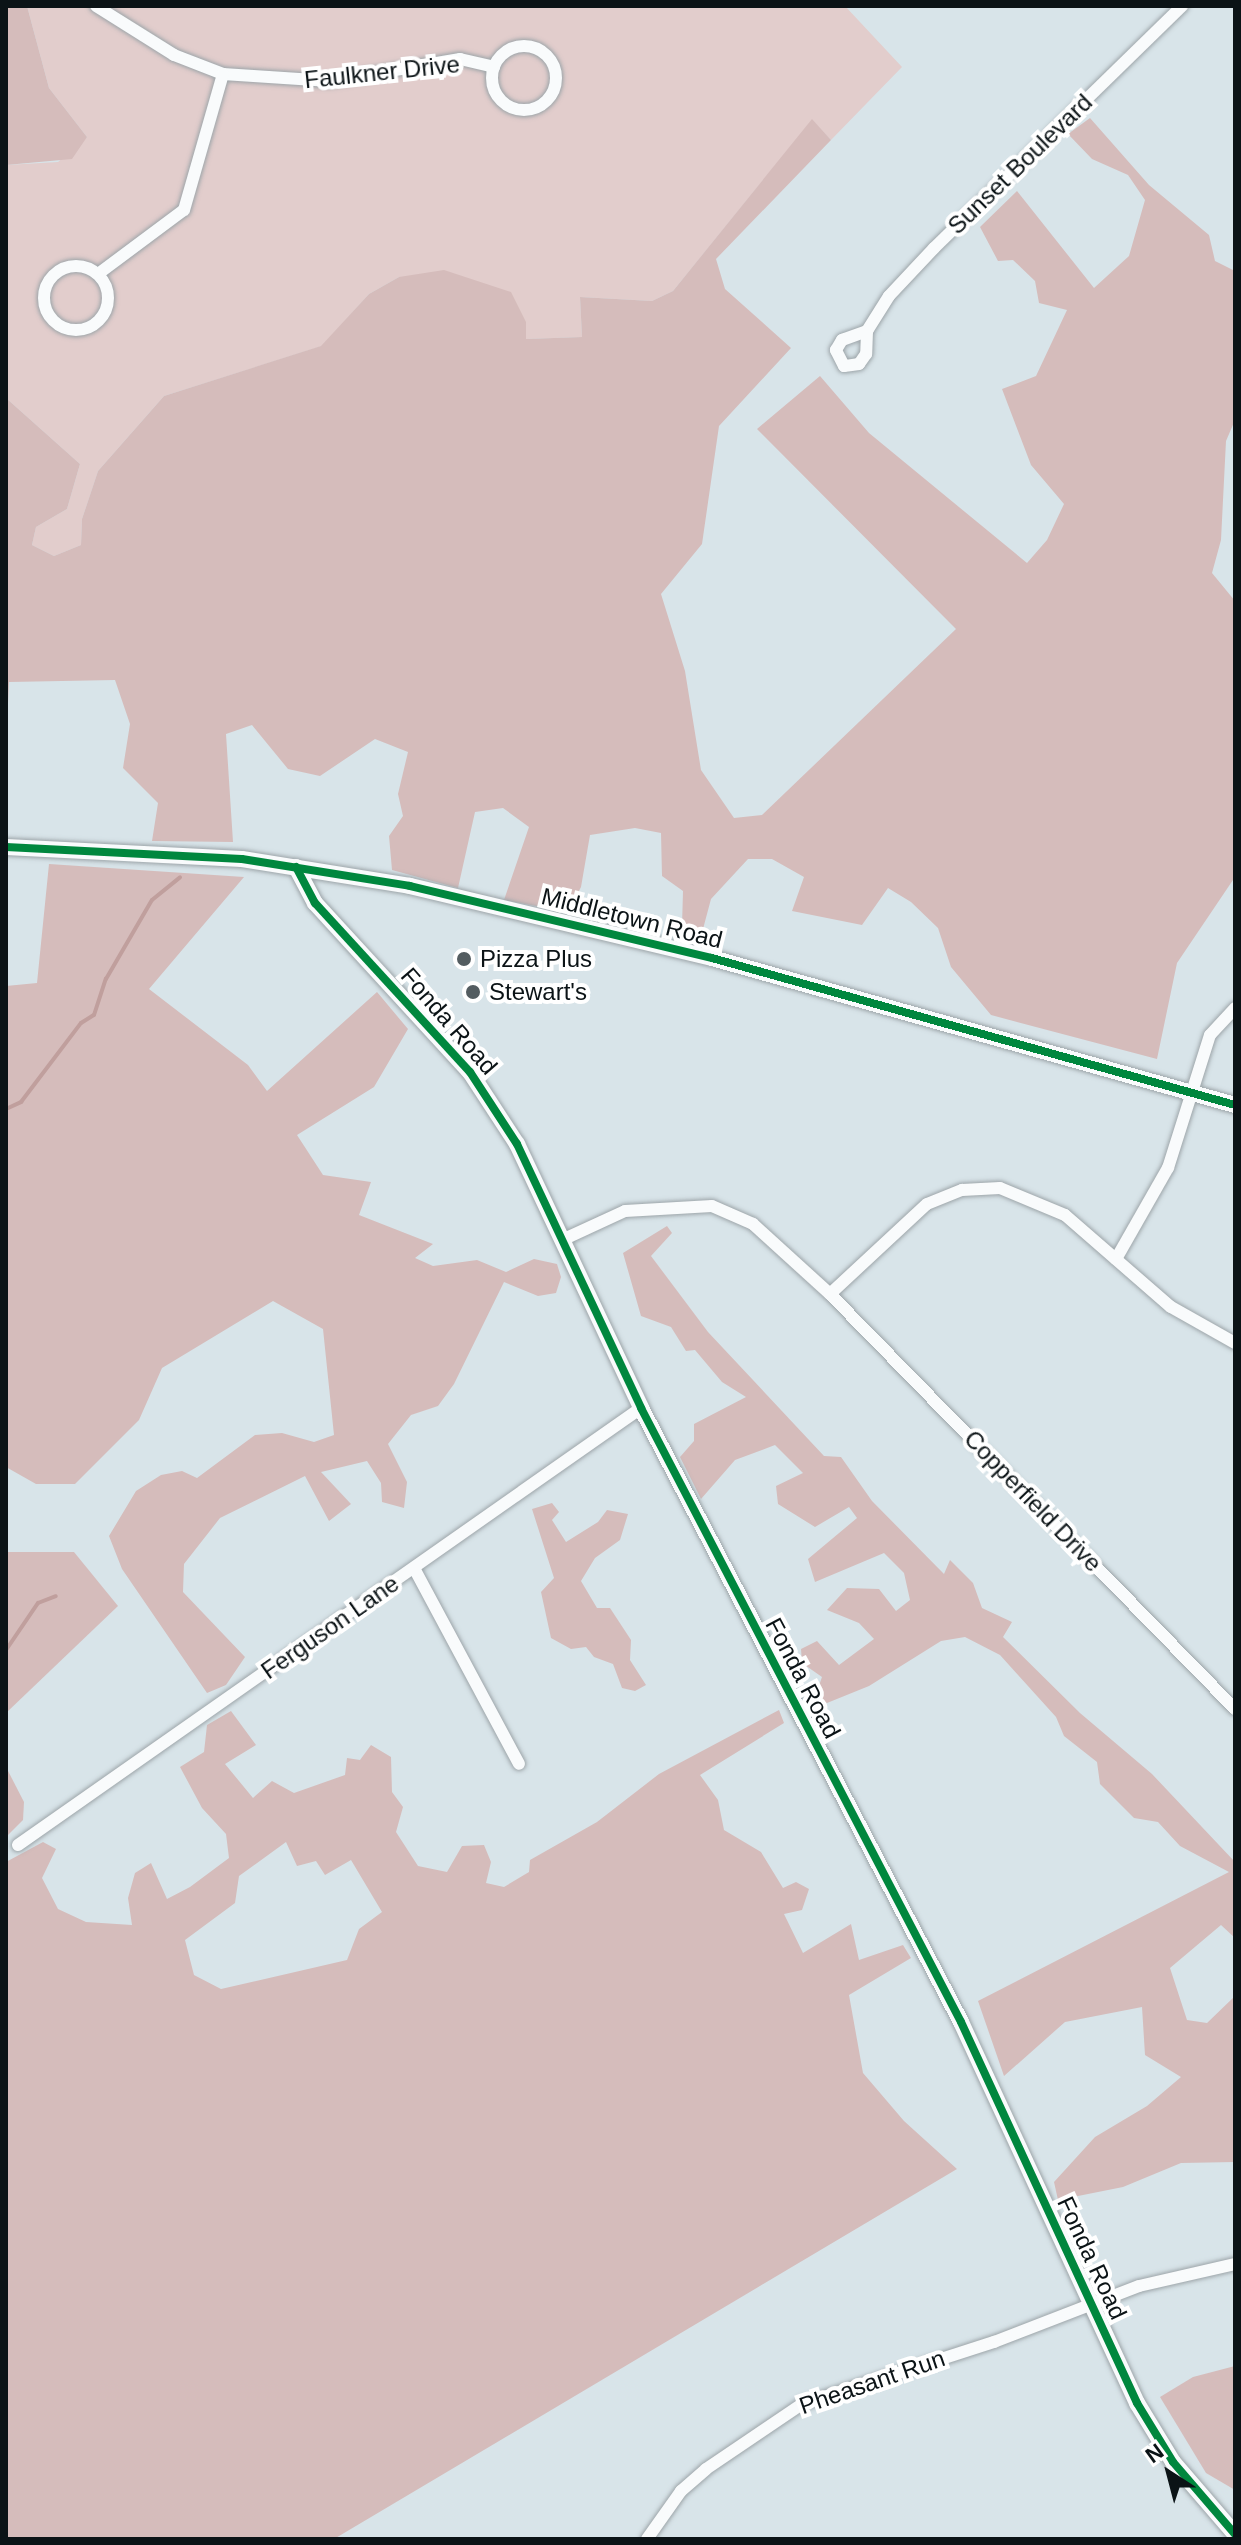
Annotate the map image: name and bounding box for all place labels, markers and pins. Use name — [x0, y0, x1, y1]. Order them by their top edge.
place label: Pizza Plus — [480, 945, 592, 973]
marker: Pizza Plus — [455, 950, 473, 968]
place label: Stewart's — [489, 978, 587, 1006]
marker: Stewart's — [464, 983, 482, 1001]

